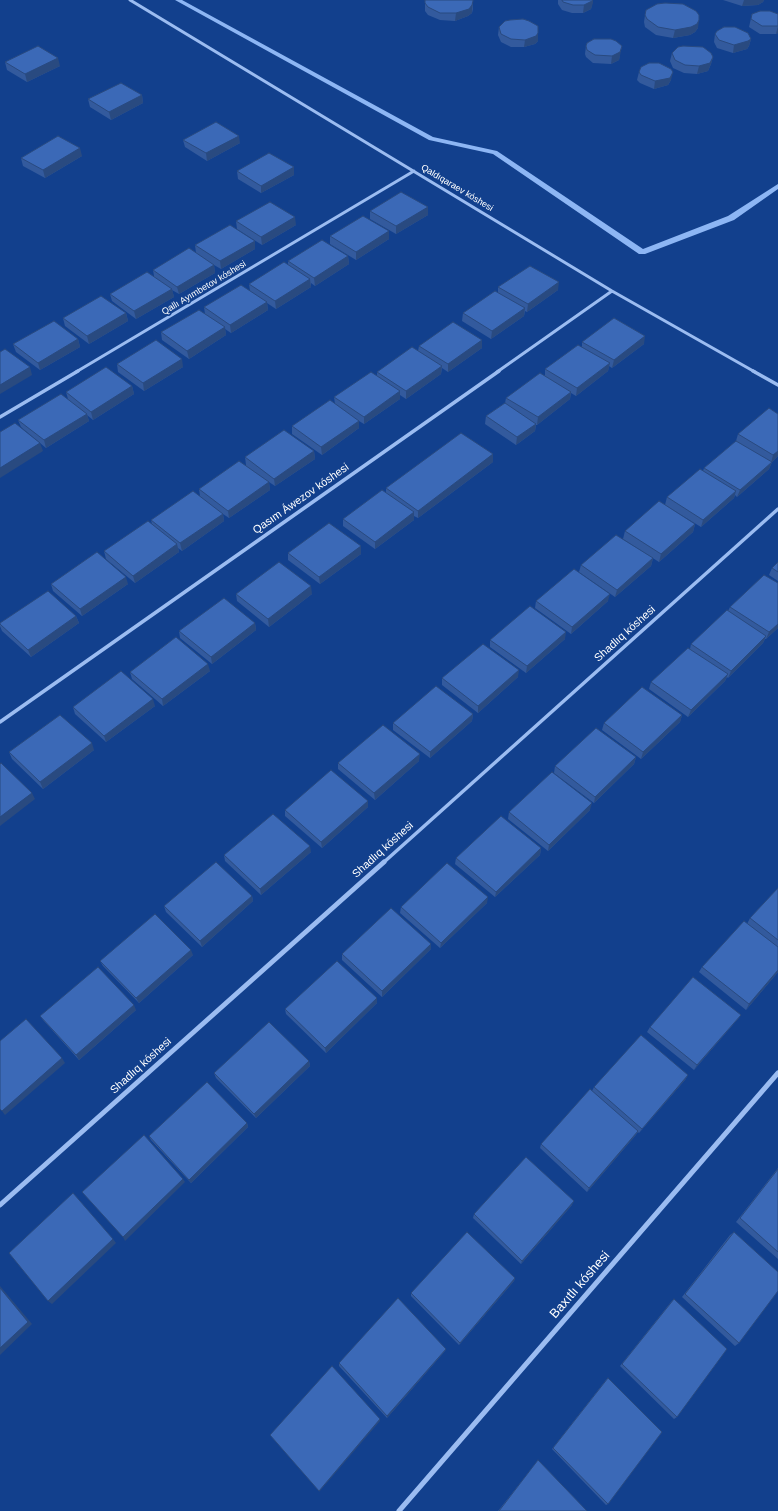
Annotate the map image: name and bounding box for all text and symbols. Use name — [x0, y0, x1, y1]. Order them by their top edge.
street label: Qaldıqaraev kóshesi — [419, 162, 495, 214]
street label: Qallı Ayımbetov kóshesi — [160, 259, 248, 317]
street label: Qasım Áwezov kóshesi — [250, 461, 352, 537]
street label: Shadlıq kóshesi — [592, 603, 658, 665]
street label: Shadlıq kóshesi — [350, 819, 416, 881]
street label: Shadlıq kóshesi — [108, 1035, 174, 1097]
street label: Baxıtlı kóshesi — [547, 1248, 613, 1322]

